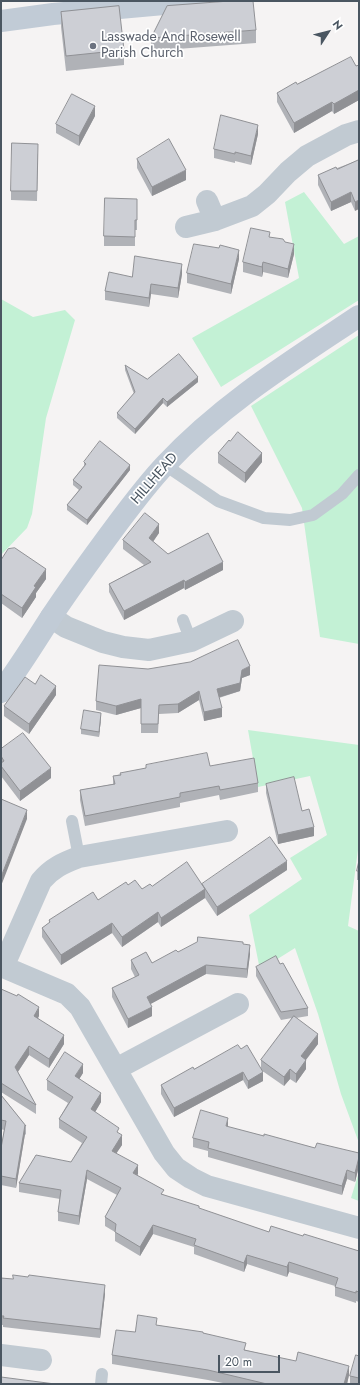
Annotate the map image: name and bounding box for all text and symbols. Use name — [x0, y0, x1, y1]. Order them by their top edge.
north arrow — [308, 12, 348, 52]
text: N — [329, 17, 347, 33]
place label: Lasswade And Rosewell Parish Church — [101, 30, 241, 62]
marker: Lasswade And Rosewell Parish Church — [88, 41, 98, 51]
street label: HILLHEAD — [128, 450, 182, 508]
scale bar — [220, 1347, 282, 1373]
text: 20 m — [225, 1353, 252, 1371]

